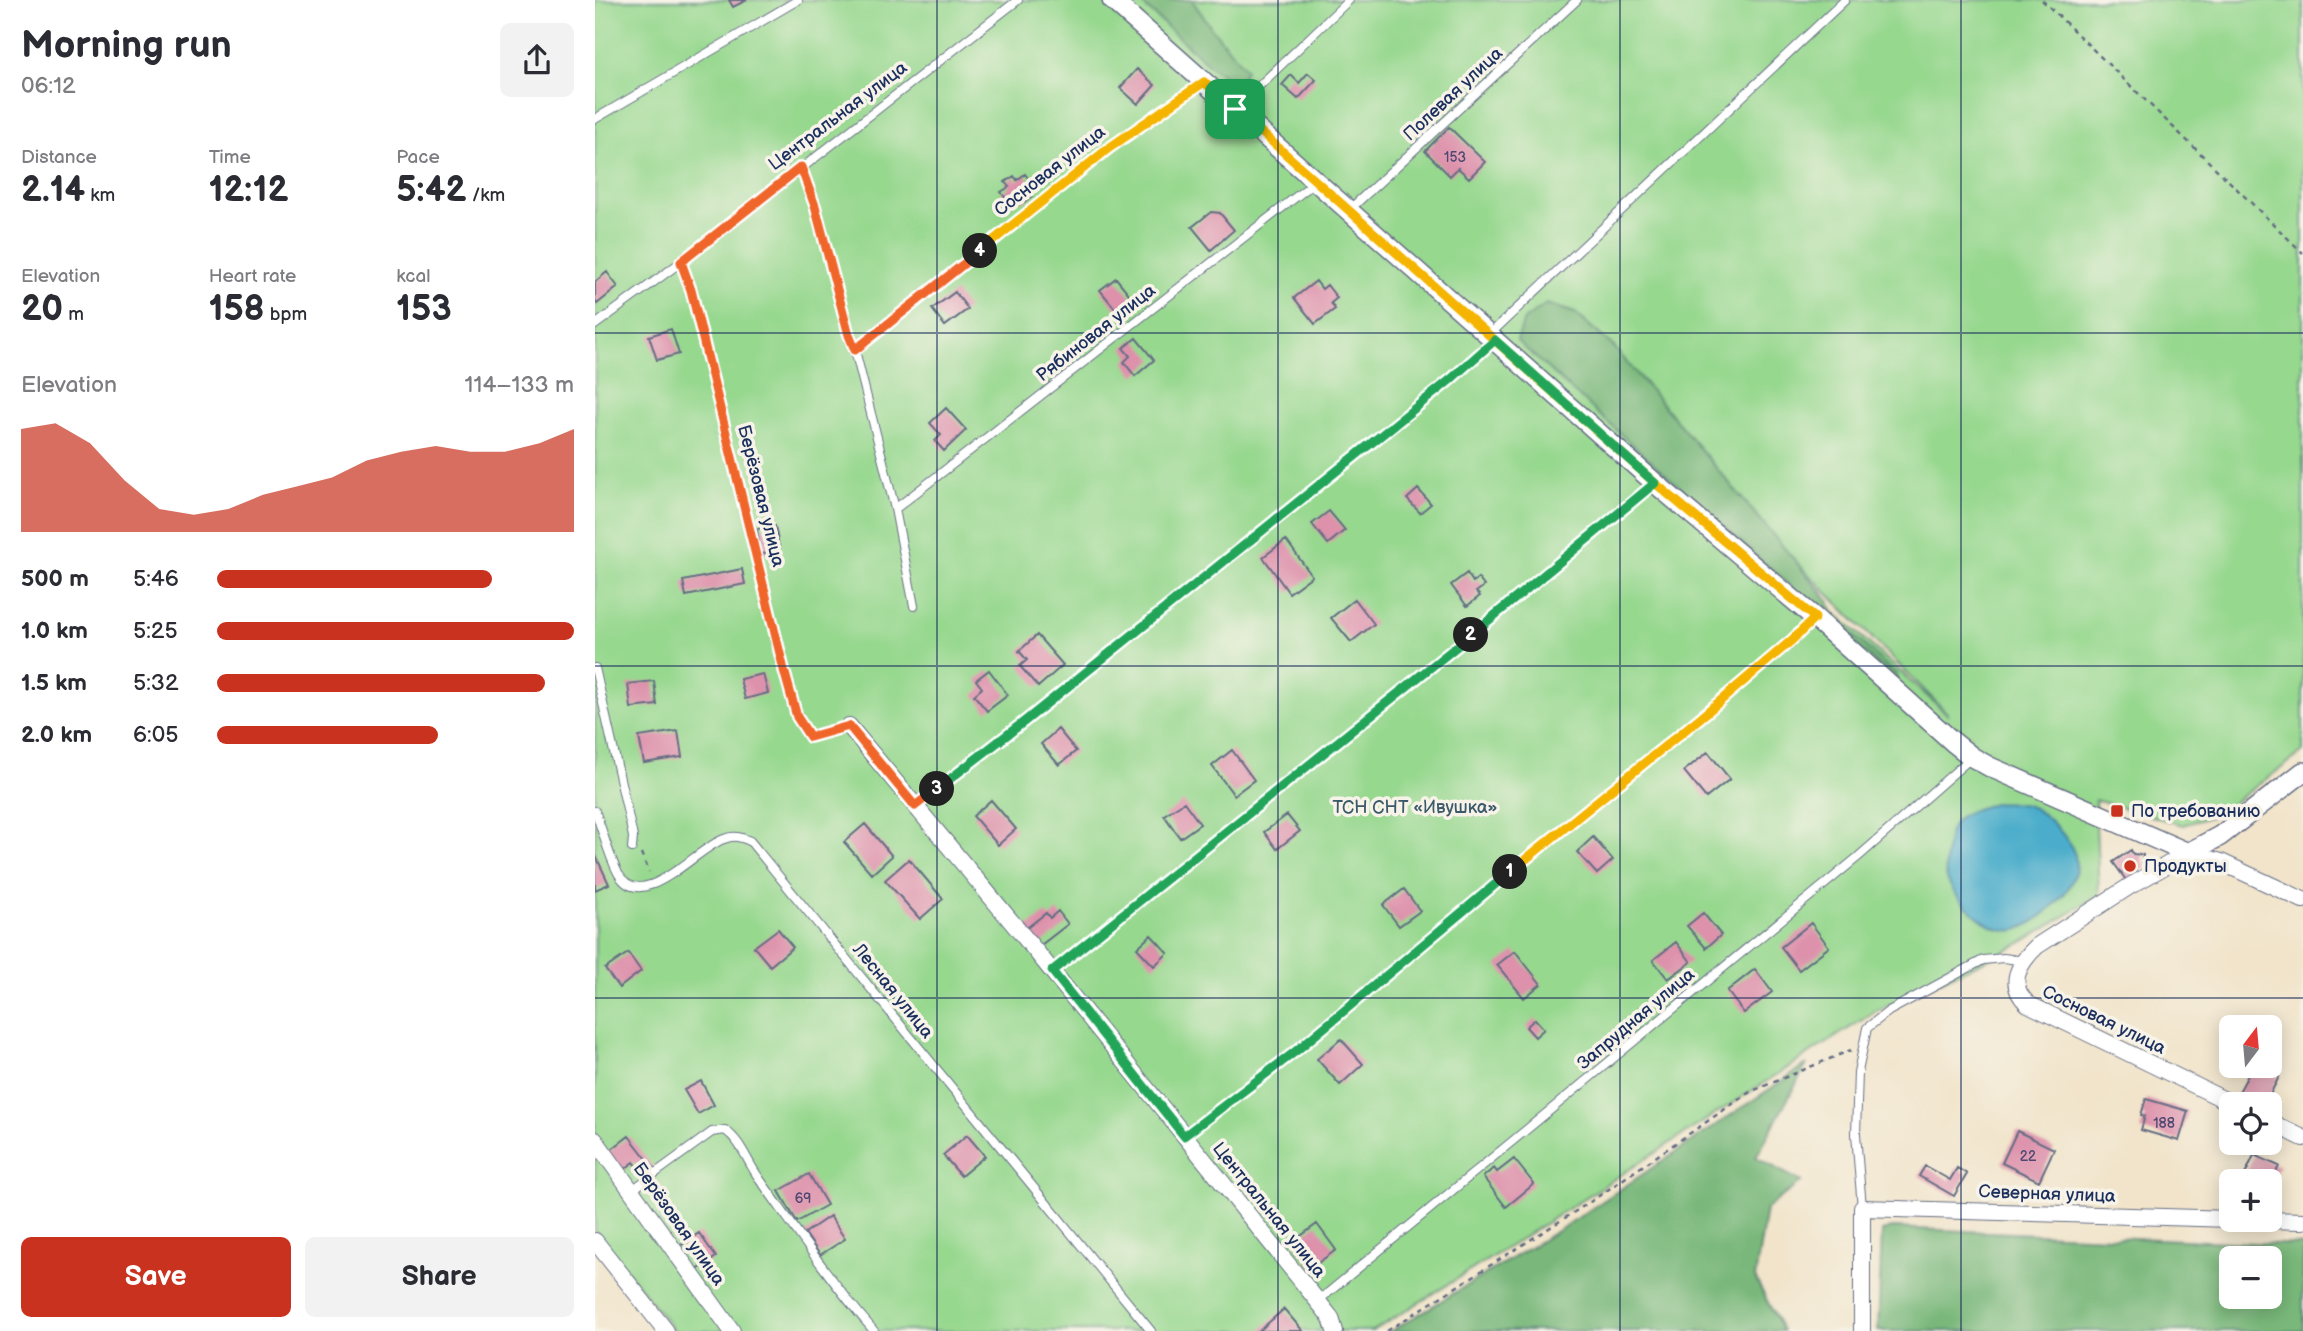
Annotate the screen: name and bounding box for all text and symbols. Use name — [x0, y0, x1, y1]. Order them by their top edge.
text: Morning run — [21, 23, 232, 68]
button: share — [500, 23, 574, 97]
street label: Полевая улица — [1399, 43, 1507, 145]
street label: Центральная улица — [765, 57, 912, 175]
text: 06:12 — [21, 72, 76, 100]
pin — [1205, 79, 1265, 139]
icon: arrive — [1216, 90, 1254, 128]
street label: Сосновая улица — [990, 121, 1110, 221]
text: Distance — [21, 146, 97, 169]
text: Time — [209, 146, 251, 169]
text: Pace — [396, 146, 440, 169]
house number: 153 — [1444, 149, 1466, 166]
text: 2.14 — [21, 169, 85, 212]
text: 12:12 — [209, 169, 288, 212]
text: 5:42 — [396, 169, 467, 212]
text: km — [85, 184, 115, 207]
text: /km — [467, 184, 505, 207]
pin: 4 — [963, 233, 997, 268]
text: 4 — [974, 239, 985, 262]
text: Elevation — [21, 265, 100, 288]
text: Heart rate — [209, 265, 296, 288]
text: kcal — [396, 265, 430, 288]
street label: Рябиновая улица — [1032, 280, 1160, 386]
text: 20 — [21, 288, 63, 331]
text: 158 — [209, 288, 265, 331]
text: 153 — [396, 288, 452, 331]
text: m — [63, 303, 84, 326]
text: bpm — [265, 303, 307, 326]
text: Elevation — [21, 371, 117, 399]
text: 114–133 m — [465, 371, 574, 399]
street label: Берёзовая улица — [733, 423, 789, 569]
text: 500 m — [21, 565, 89, 593]
text: 5:46 — [133, 565, 179, 593]
text: 1.0 km — [21, 617, 88, 645]
text: 5:25 — [133, 617, 178, 645]
pin: 2 — [1453, 618, 1489, 652]
text: 2 — [1465, 623, 1476, 646]
text: 1.5 km — [21, 669, 87, 697]
text: 5:32 — [133, 669, 179, 697]
text: 2.0 km — [21, 721, 92, 749]
text: 6:05 — [133, 721, 178, 749]
pin: 3 — [919, 772, 955, 806]
text: 3 — [931, 777, 942, 800]
park label: ТСН СНТ «Ивушка» — [1332, 797, 1498, 818]
place label: По требованию — [2131, 801, 2260, 822]
marker: По требованию — [2109, 803, 2125, 819]
pin: 1 — [1493, 854, 1527, 890]
place label: Продукты — [2144, 856, 2227, 877]
marker: Продукты — [2122, 858, 2138, 874]
text: 1 — [1506, 860, 1514, 883]
street label: Лесная улица — [848, 939, 938, 1043]
street label: Запрудная улица — [1573, 964, 1699, 1074]
street label: Сосновая улица — [2039, 981, 2169, 1059]
north arrow — [2219, 1015, 2282, 1078]
map controls — [2219, 1015, 2282, 1309]
button: locate — [2219, 1092, 2282, 1155]
house number: 188 — [2153, 1115, 2175, 1132]
street label: Центральная улица — [1208, 1138, 1330, 1282]
house number: 22 — [2020, 1148, 2037, 1165]
street label: Берёзовая улица — [629, 1158, 729, 1290]
button: + — [2219, 1169, 2282, 1232]
street label: Северная улица — [1978, 1181, 2116, 1207]
house number: 69 — [795, 1190, 811, 1207]
button: Save — [21, 1237, 291, 1317]
button: Share — [305, 1237, 574, 1317]
button: − — [2219, 1246, 2282, 1309]

